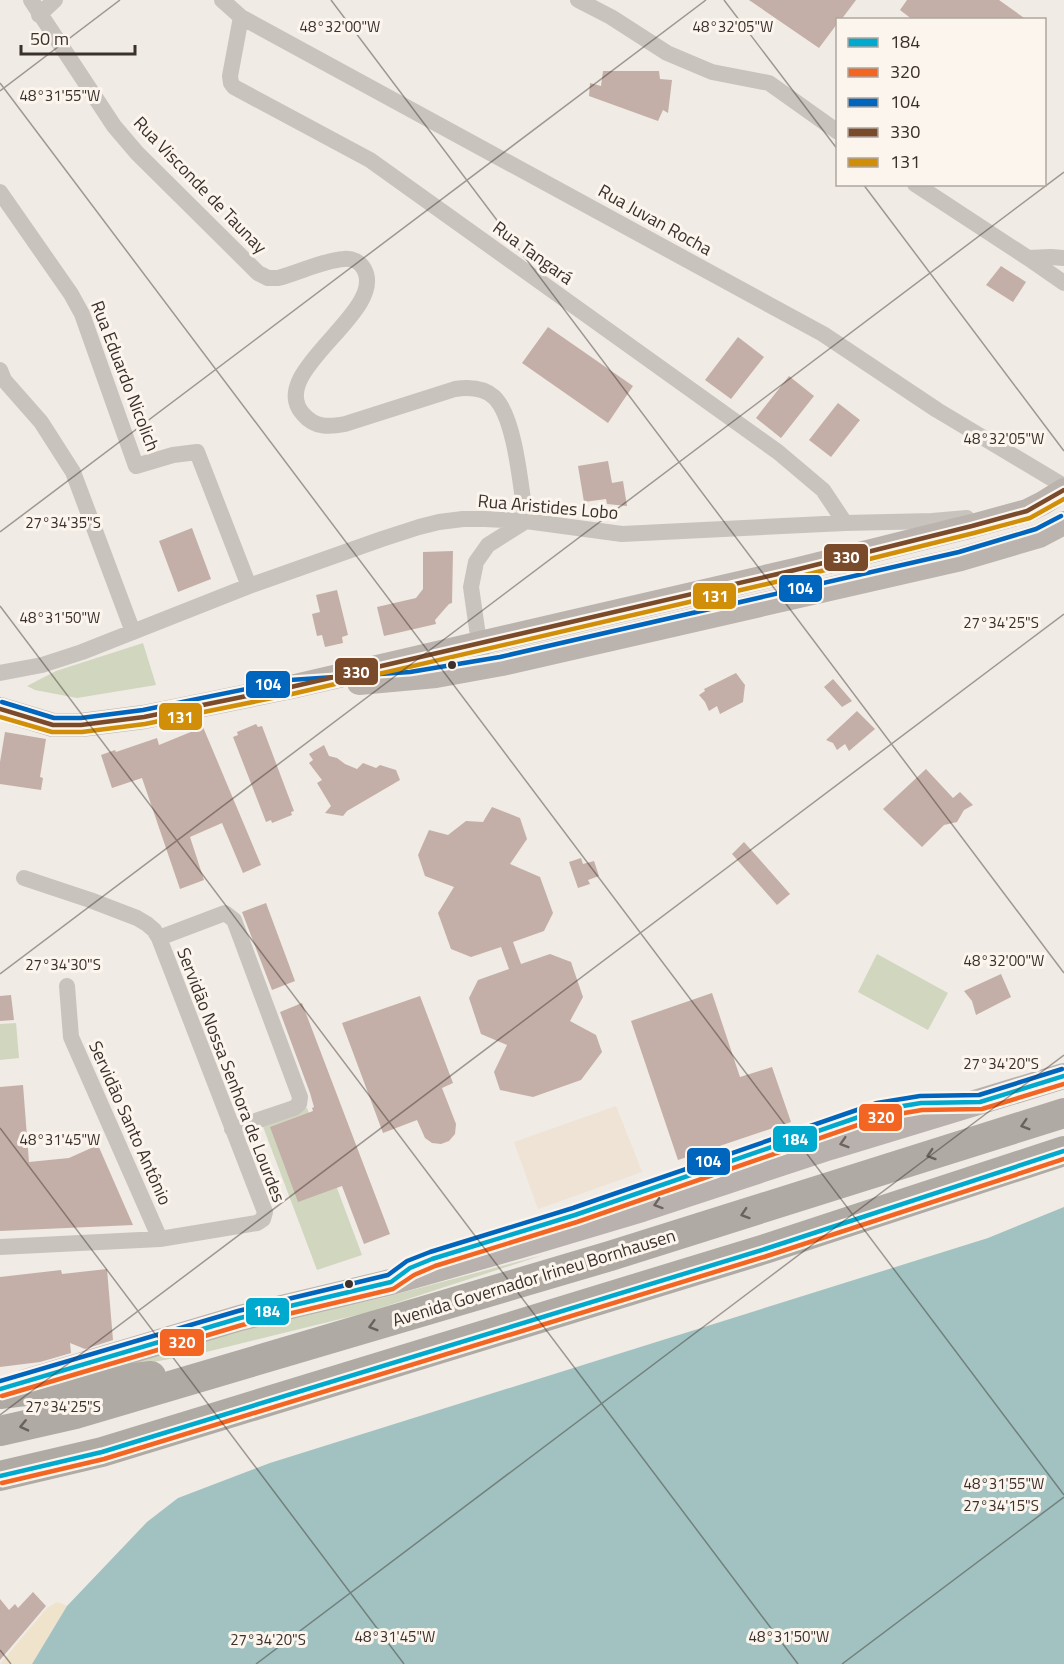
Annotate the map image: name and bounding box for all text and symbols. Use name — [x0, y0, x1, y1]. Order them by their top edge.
text: 48°32'00"W — [300, 15, 380, 38]
text: 48°32'05"W — [693, 15, 773, 38]
scale bar — [21, 18, 135, 56]
legend — [836, 18, 1046, 186]
text: 50 m — [30, 25, 69, 52]
text: 184 — [890, 28, 920, 55]
text: 320 — [890, 58, 920, 85]
text: 48°31'55"W — [20, 84, 100, 107]
text: 104 — [890, 88, 920, 115]
street label: Rua Visconde de Taunay — [127, 110, 274, 260]
text: 330 — [890, 118, 920, 145]
text: 131 — [890, 148, 920, 175]
street label: Rua Juvan Rocha — [593, 177, 717, 262]
street label: Rua Tangará — [487, 214, 579, 291]
street label: Rua Eduardo Nicolich — [84, 297, 167, 455]
text: 48°32'05"W — [964, 427, 1044, 450]
street label: Rua Aristides Lobo — [477, 487, 619, 526]
text: 27°34'35"S — [25, 511, 101, 534]
line badge: 330 — [823, 543, 869, 572]
text: 330 — [833, 545, 859, 569]
line badge: 104 — [778, 574, 823, 603]
text: 104 — [787, 576, 813, 600]
line badge: 131 — [692, 582, 737, 610]
text: 131 — [702, 584, 728, 608]
text: 48°31'50"W — [20, 606, 100, 629]
text: 27°34'25"S — [963, 611, 1039, 634]
line badge: 330 — [334, 657, 379, 686]
unlabelled marker — [446, 659, 458, 671]
text: 330 — [343, 660, 369, 684]
line badge: 104 — [245, 670, 291, 699]
text: 104 — [255, 672, 281, 696]
line badge: 131 — [158, 702, 203, 731]
text: 131 — [167, 705, 193, 729]
street label: Servidão Nossa Senhora de Lourdes — [170, 943, 293, 1206]
text: 48°32'00"W — [964, 949, 1044, 972]
text: 27°34'30"S — [25, 953, 101, 976]
street label: Servidão Santo Antônio — [82, 1036, 179, 1209]
text: 27°34'20"S — [963, 1052, 1039, 1075]
line badge: 320 — [858, 1103, 903, 1132]
text: 320 — [868, 1105, 894, 1129]
one-way arrow — [1020, 1118, 1031, 1130]
line badge: 184 — [772, 1125, 818, 1153]
text: 184 — [782, 1127, 808, 1151]
text: 48°31'45"W — [20, 1128, 100, 1151]
one-way arrow — [839, 1136, 850, 1148]
line badge: 104 — [686, 1147, 731, 1176]
one-way arrow — [926, 1148, 937, 1160]
text: 104 — [695, 1149, 721, 1173]
one-way arrow — [653, 1196, 664, 1209]
one-way arrow — [740, 1206, 751, 1219]
street label: Avenida Governador Irineu Bornhausen — [389, 1221, 679, 1334]
unlabelled marker — [343, 1278, 355, 1290]
line badge: 184 — [245, 1297, 290, 1326]
text: 184 — [254, 1299, 280, 1323]
one-way arrow — [368, 1319, 379, 1331]
line badge: 320 — [159, 1328, 205, 1357]
text: 320 — [169, 1330, 195, 1354]
text: 27°34'25"S — [25, 1395, 101, 1418]
one-way arrow — [19, 1418, 29, 1431]
text: 48°31'55"W — [964, 1472, 1044, 1495]
text: 27°34'15"S — [963, 1494, 1039, 1517]
text: 48°31'45"W — [355, 1625, 435, 1648]
text: 48°31'50"W — [749, 1625, 829, 1648]
text: 27°34'20"S — [230, 1628, 306, 1651]

